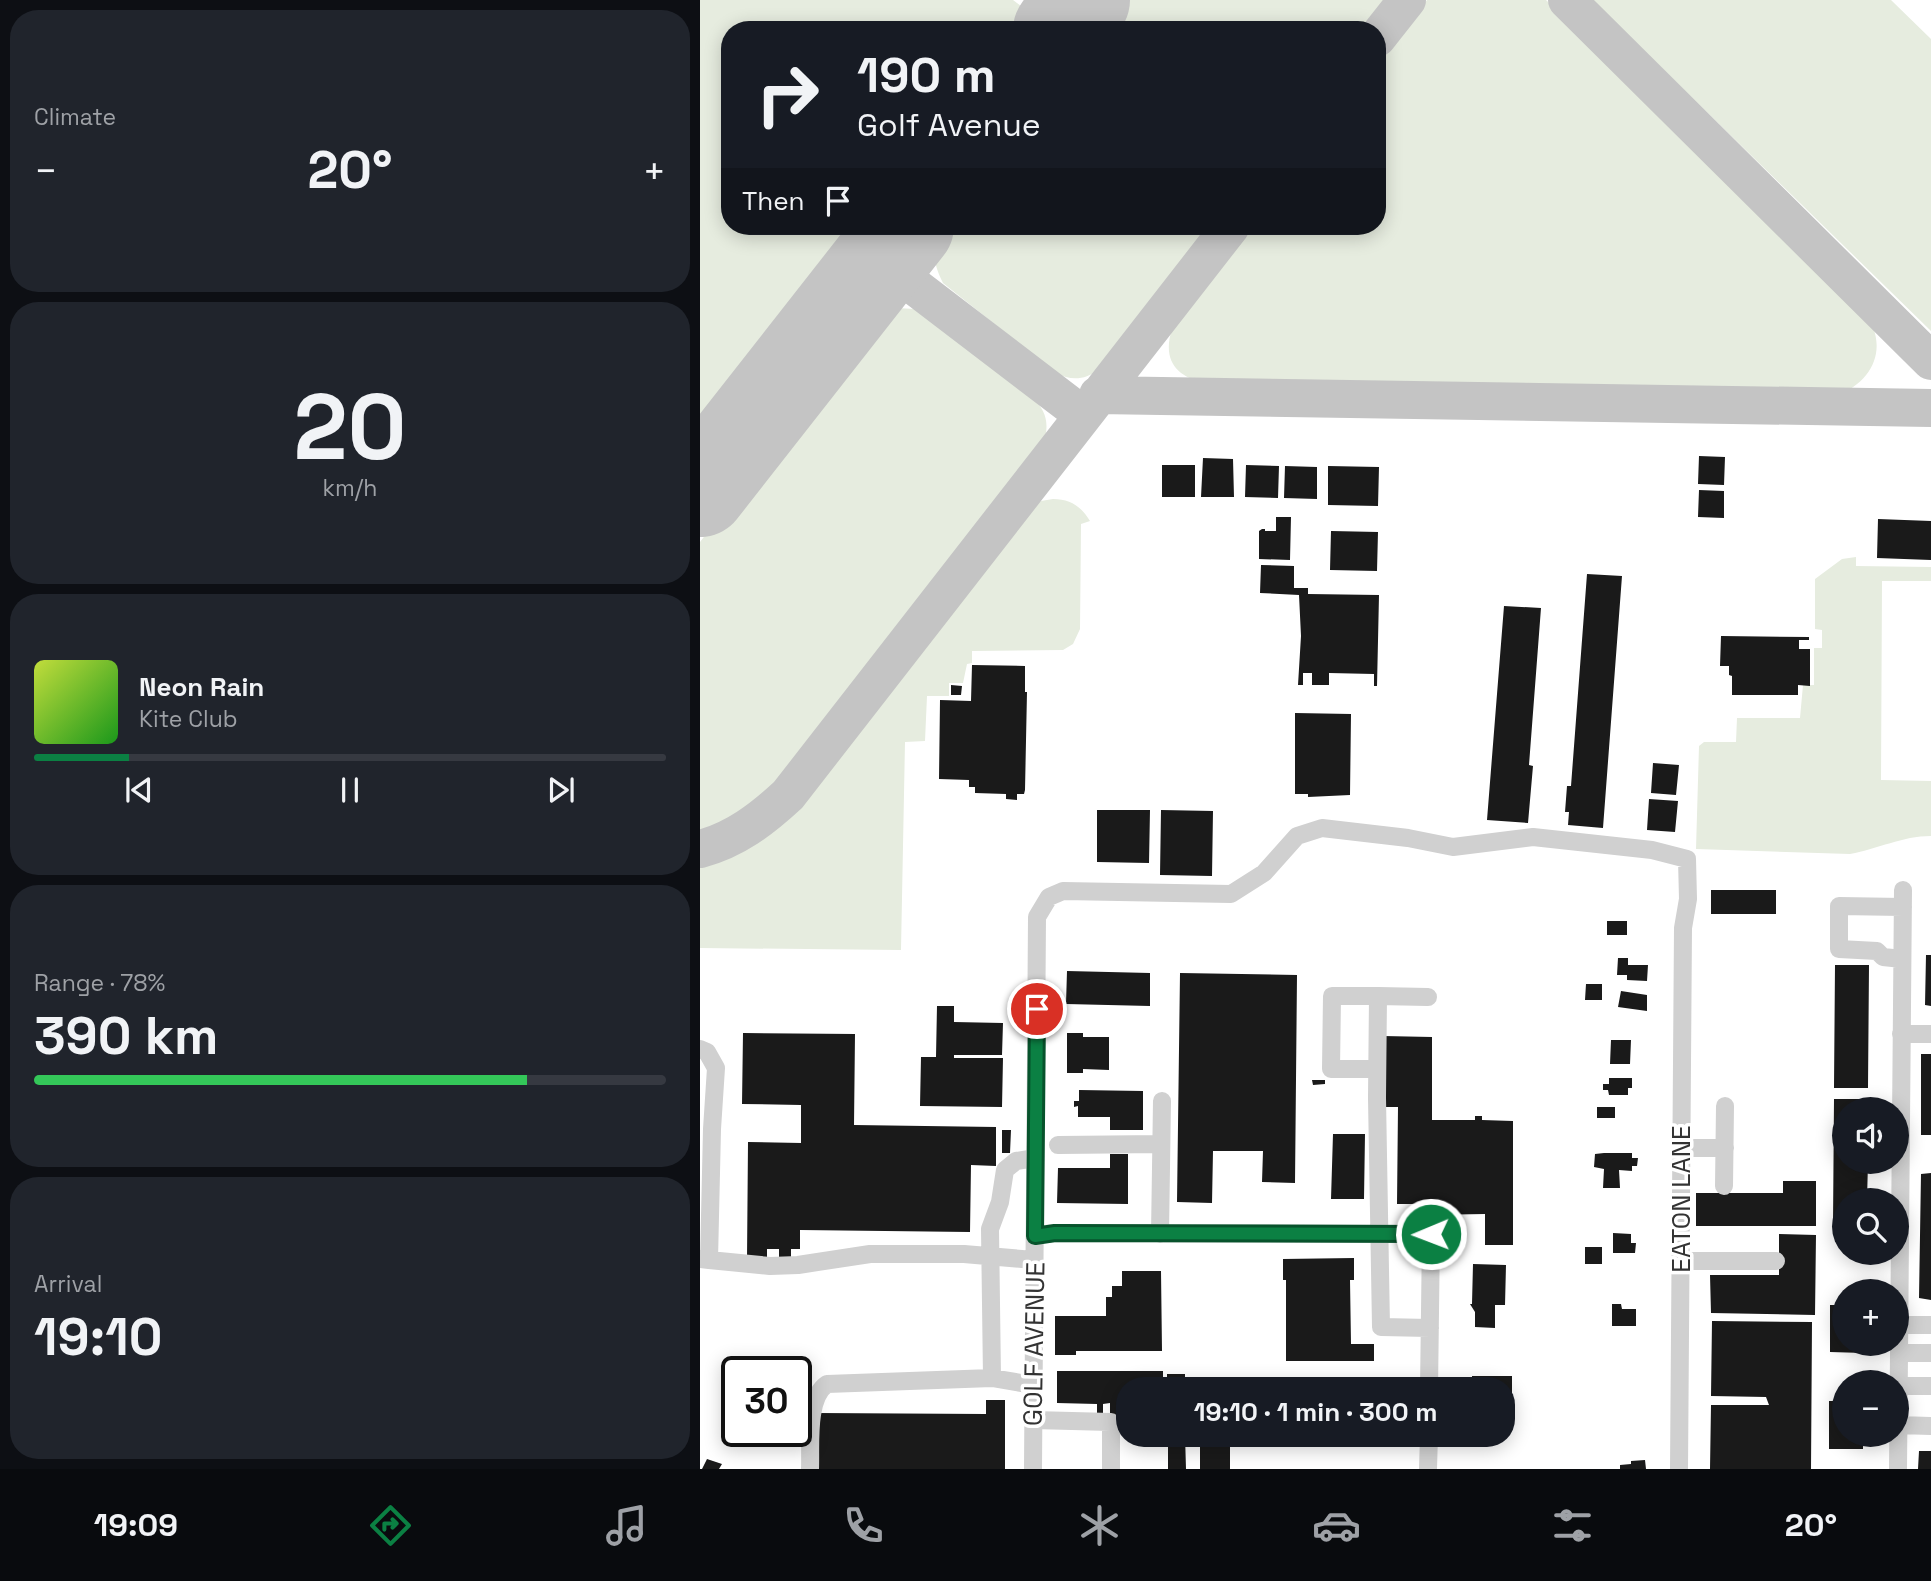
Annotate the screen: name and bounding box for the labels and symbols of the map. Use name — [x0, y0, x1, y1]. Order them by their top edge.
pin — [1007, 979, 1067, 1039]
street label: EATON LANE — [1664, 1125, 1698, 1273]
position arrow — [1394, 1197, 1468, 1271]
street label: GOLF AVENUE — [1016, 1262, 1052, 1426]
speed limit sign: 30 — [721, 1356, 812, 1447]

